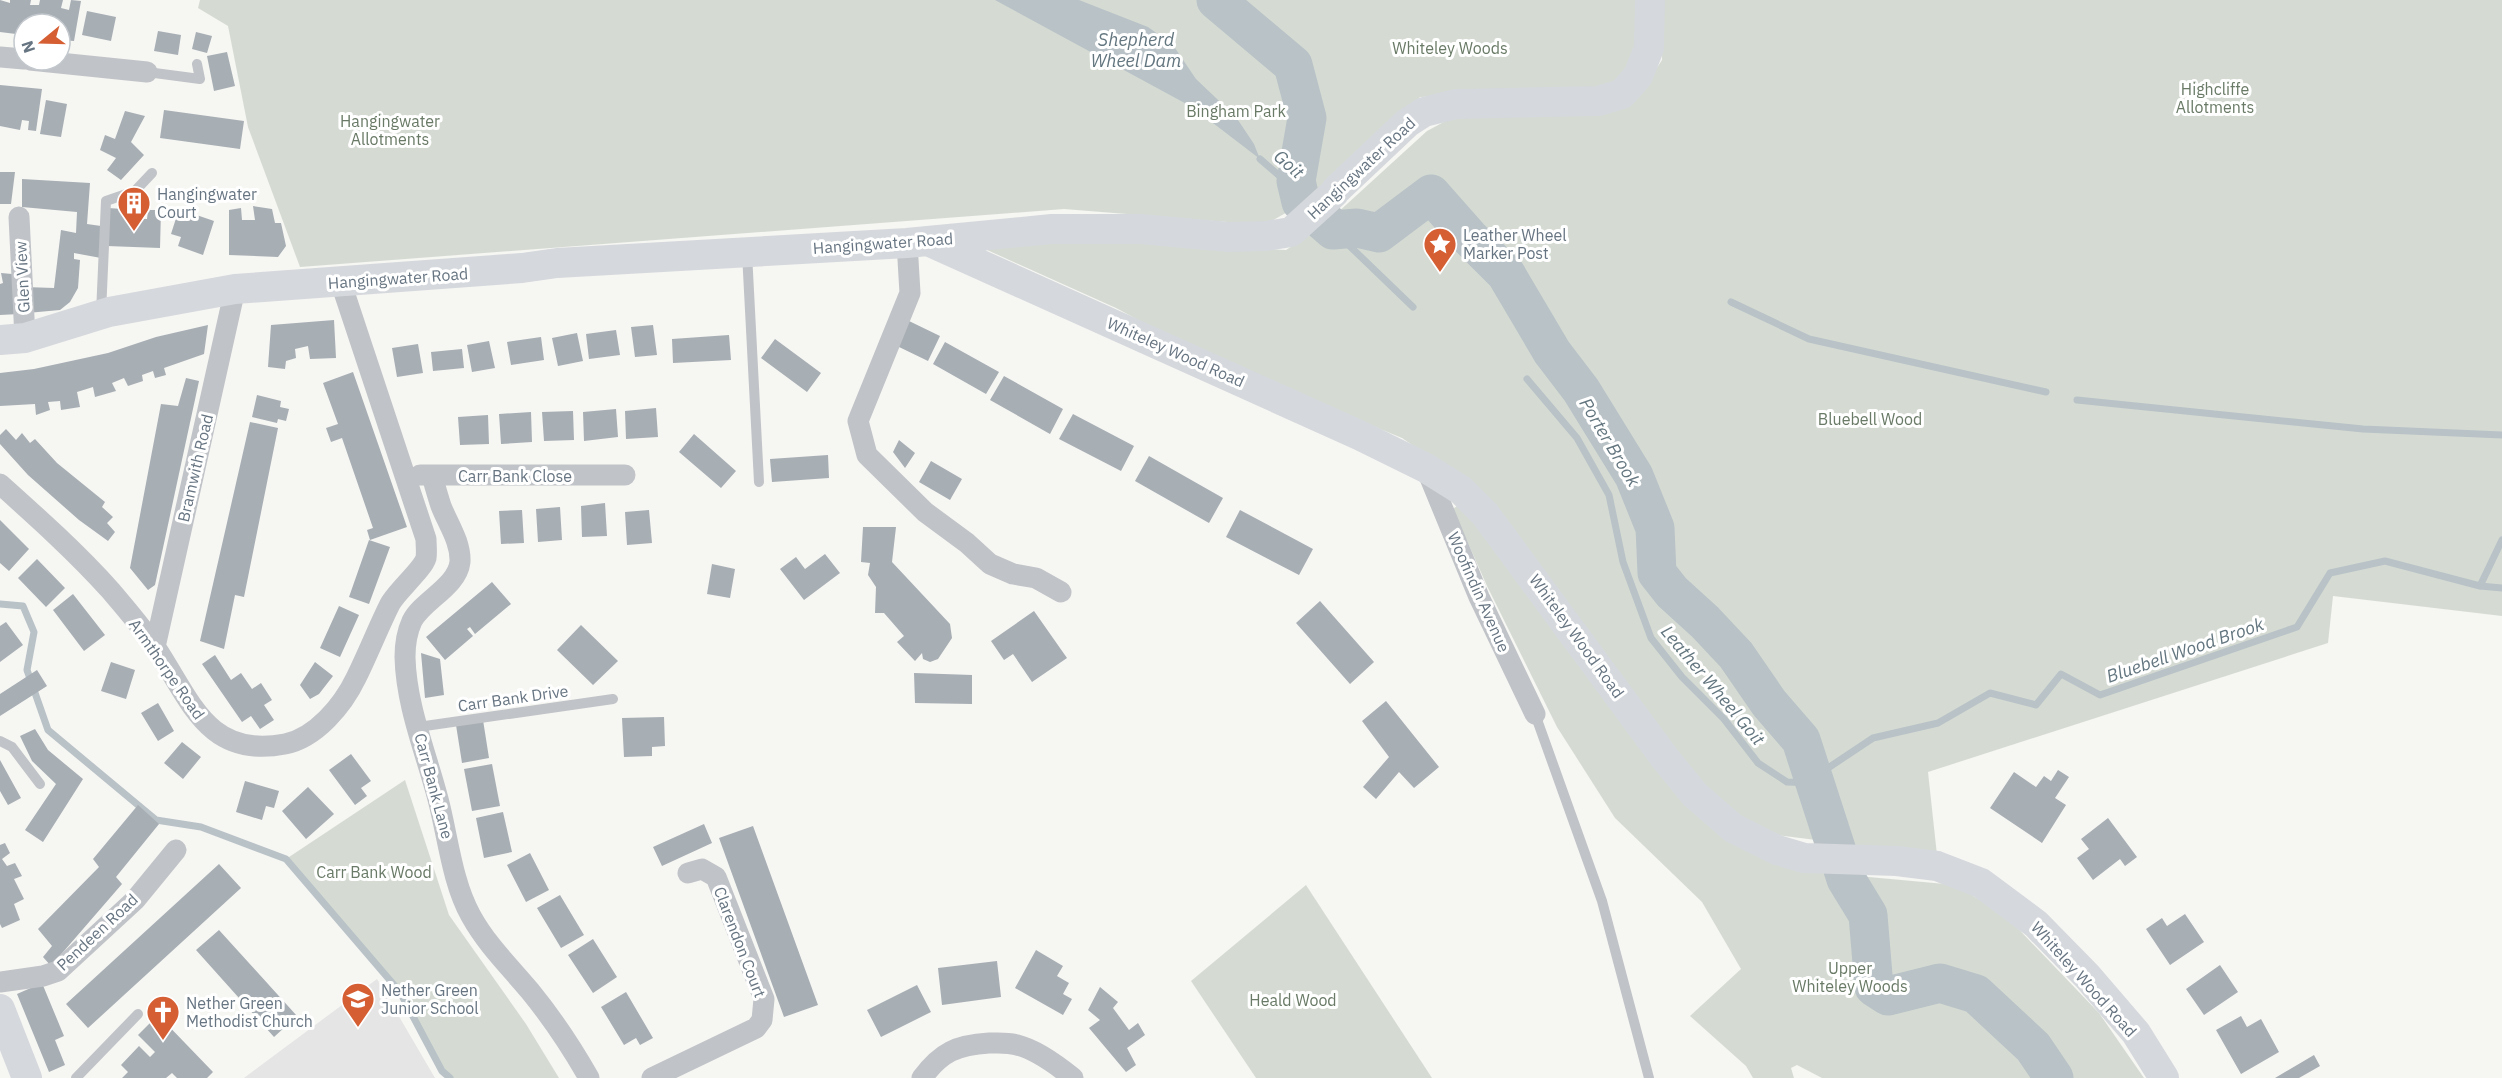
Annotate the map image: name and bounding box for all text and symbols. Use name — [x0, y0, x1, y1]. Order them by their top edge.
north arrow — [12, 12, 72, 72]
water label: Shepherd Wheel Dam — [1091, 28, 1181, 72]
text: N — [16, 38, 39, 56]
park label: Whiteley Woods — [1392, 38, 1508, 58]
park label: Highcliffe Allotments — [2176, 79, 2254, 117]
park label: Bingham Park — [1186, 101, 1286, 121]
park label: Hangingwater Allotments — [340, 111, 440, 149]
street label: Hangingwater Road — [1303, 113, 1419, 223]
water label: Goit — [1269, 145, 1310, 184]
place label: Hangingwater Court — [157, 184, 257, 222]
building icon: Hangingwater Court — [116, 185, 152, 232]
place label: Leather Wheel Marker Post — [1463, 225, 1567, 263]
place icon: Leather Wheel Marker Post — [1422, 226, 1458, 273]
street label: Hangingwater Road — [812, 228, 954, 258]
street label: Glen View — [10, 241, 34, 313]
street label: Hangingwater Road — [327, 263, 469, 293]
street label: Whiteley Wood Road — [1104, 313, 1248, 391]
water label: Porter Brook — [1575, 393, 1646, 491]
park label: Bluebell Wood — [1818, 409, 1922, 429]
street label: Bramwith Road — [173, 412, 217, 524]
street label: Carr Bank Close — [458, 466, 572, 486]
street label: Woofindin Avenue — [1444, 529, 1515, 655]
street label: Whiteley Wood Road — [1525, 570, 1629, 702]
water label: Bluebell Wood Brook — [2103, 612, 2267, 688]
street label: Armthorpe Road — [125, 615, 209, 723]
water label: Leather Wheel Goit — [1656, 620, 1771, 751]
street label: Carr Bank Drive — [456, 680, 570, 716]
street label: Carr Bank Lane — [410, 731, 458, 841]
park label: Carr Bank Wood — [316, 862, 432, 882]
street label: Clarendon Court — [710, 884, 770, 1000]
street label: Pendeen Road — [52, 889, 142, 975]
street label: Whiteley Wood Road — [2027, 917, 2141, 1041]
park label: Upper Whiteley Woods — [1792, 958, 1908, 996]
place label: Nether Green Junior School — [381, 980, 479, 1018]
school or university icon: Nether Green Junior School — [340, 981, 376, 1028]
park label: Heald Wood — [1249, 990, 1337, 1010]
place label: Nether Green Methodist Church — [186, 993, 313, 1031]
church icon: Nether Green Methodist Church — [145, 994, 181, 1041]

